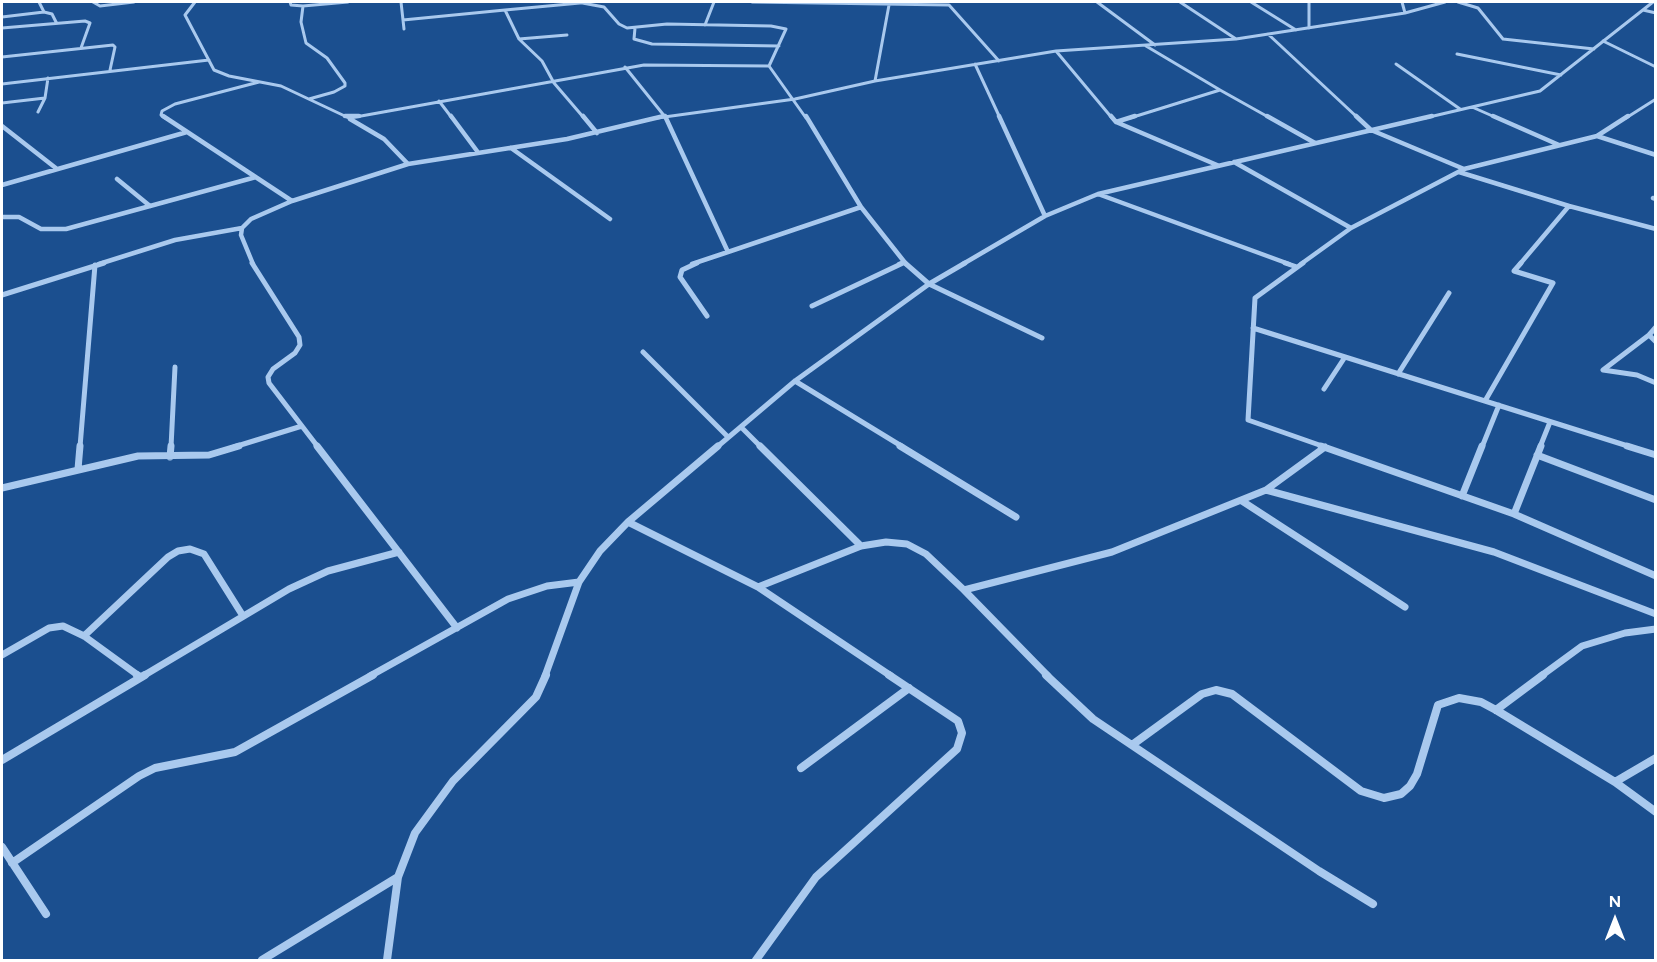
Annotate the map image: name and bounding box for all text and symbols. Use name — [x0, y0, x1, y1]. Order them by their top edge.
north arrow — [1585, 890, 1645, 950]
text: N — [1609, 892, 1621, 911]

